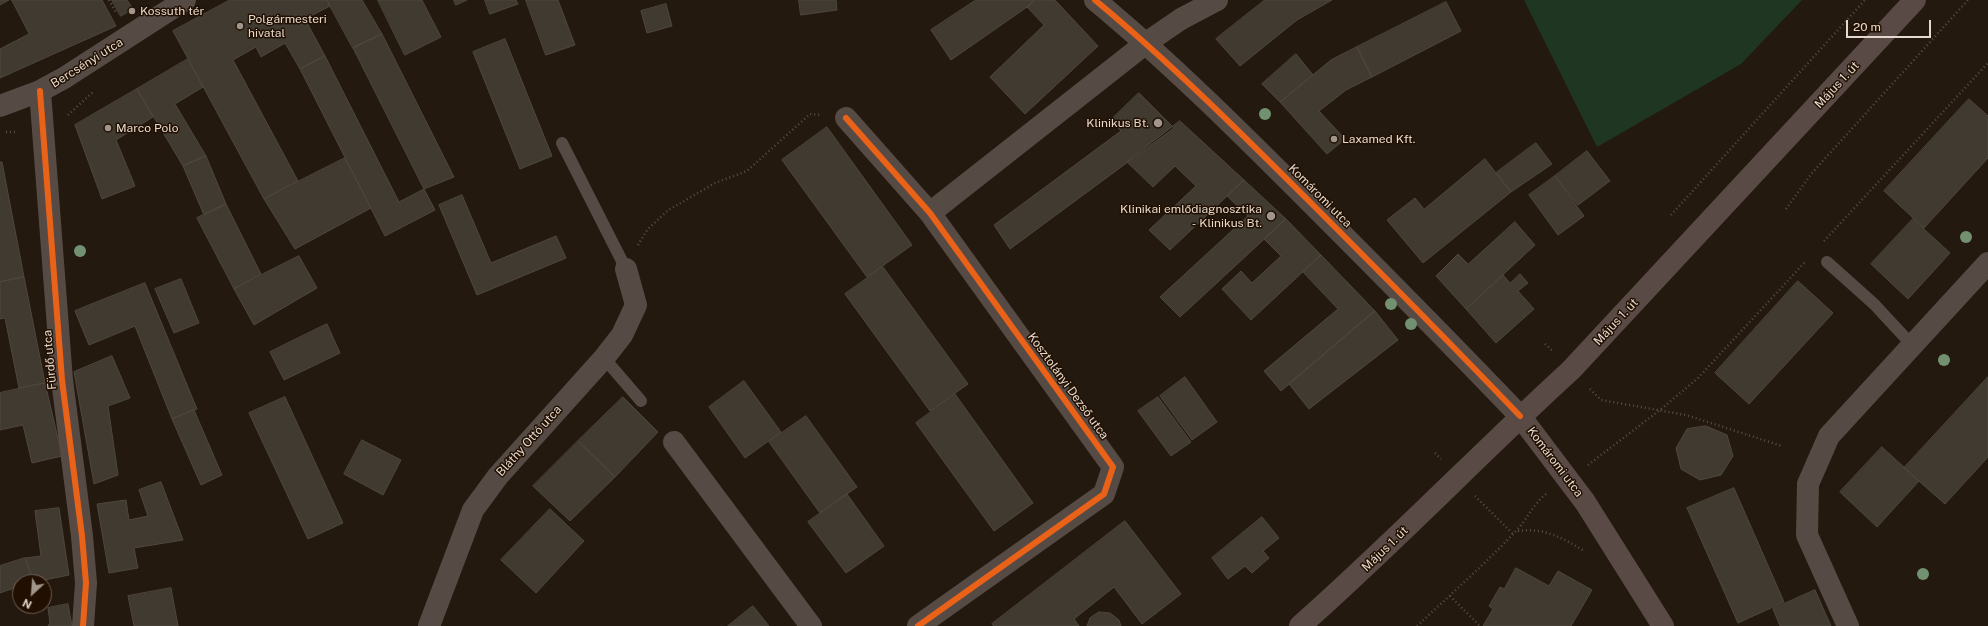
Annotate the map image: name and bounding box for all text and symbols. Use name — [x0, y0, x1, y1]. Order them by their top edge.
place label: Kossuth tér — [140, 4, 204, 18]
marker: Kossuth tér — [127, 6, 137, 16]
place label: Polgármesteri hivatal — [248, 12, 327, 40]
scale bar — [1848, 12, 1933, 38]
text: 20 m — [1853, 20, 1881, 34]
marker: Polgármesteri hivatal — [235, 21, 245, 31]
street label: Bercsényi utca — [48, 35, 126, 91]
street label: Május 1. út — [1812, 59, 1862, 111]
place label: Klinikus Bt. — [1086, 116, 1149, 130]
marker: Klinikus Bt. — [1152, 117, 1164, 129]
place label: Marco Polo — [116, 121, 178, 135]
marker: Marco Polo — [103, 123, 113, 133]
place label: Laxamed Kft. — [1342, 132, 1415, 146]
marker: Laxamed Kft. — [1329, 134, 1339, 144]
street label: Komáromi utca — [1285, 161, 1355, 231]
place label: Klinikai emlődiagnosztika - Klinikus Bt. — [1120, 202, 1262, 230]
marker: Klinikai emlődiagnosztika - Klinikus Bt. — [1265, 210, 1277, 222]
street label: Május 1. út — [1591, 296, 1641, 348]
street label: Fürdő utca — [40, 329, 60, 391]
street label: Kosztolányi Dezső utca — [1025, 330, 1111, 442]
street label: Bláthy Ottó utca — [493, 403, 565, 479]
street label: Komáromi utca — [1524, 424, 1586, 500]
street label: Május 1. út — [1359, 524, 1411, 574]
north arrow — [12, 574, 52, 614]
text: N — [21, 597, 34, 611]

